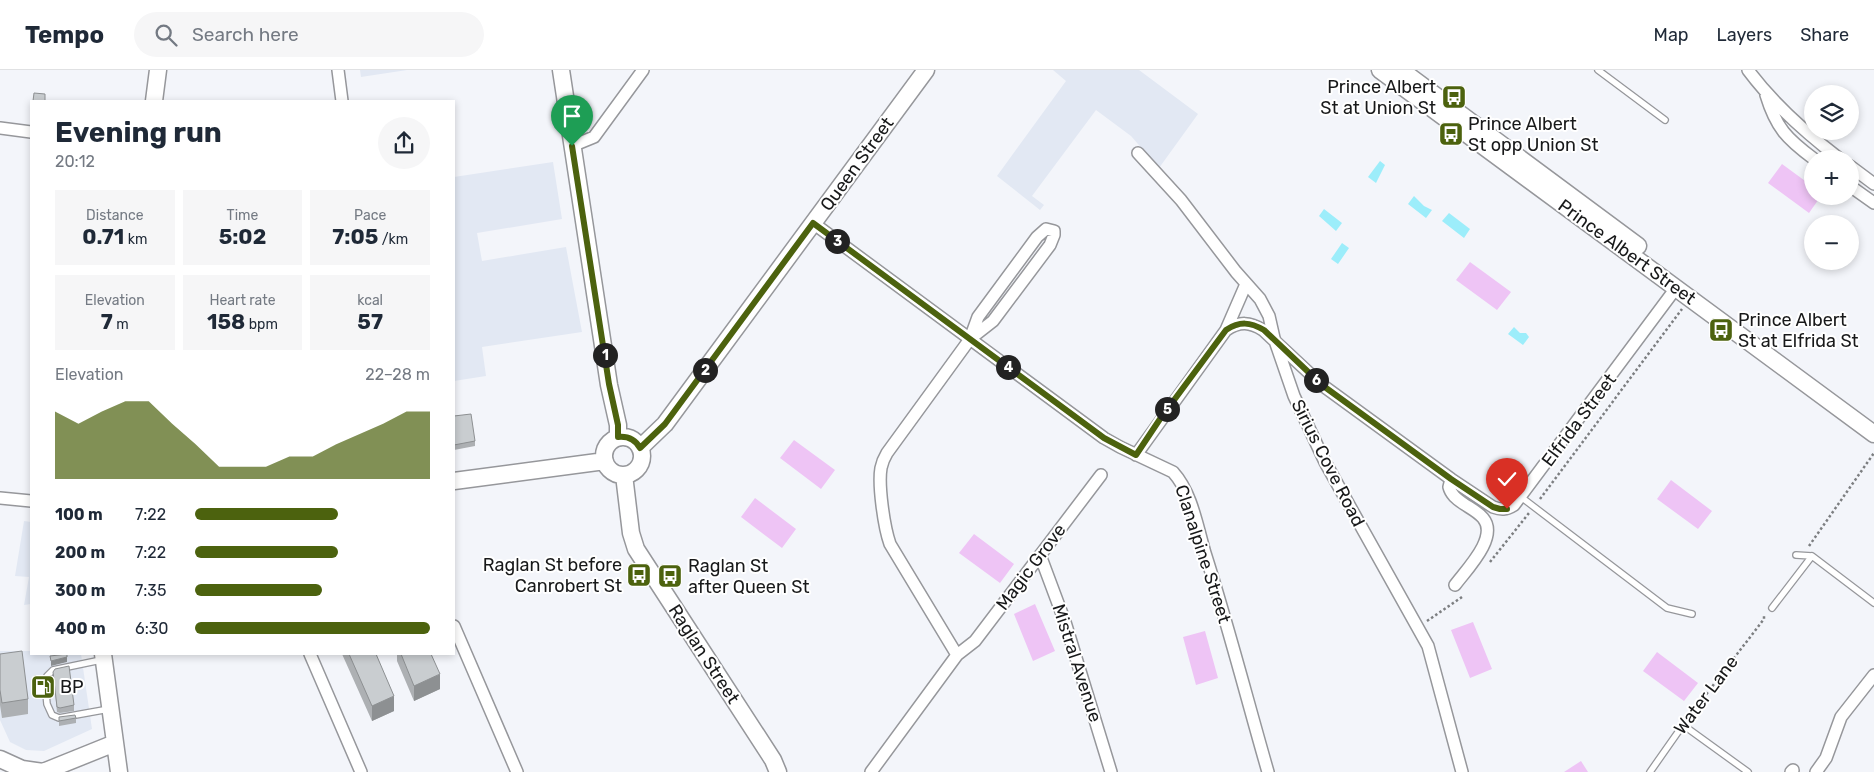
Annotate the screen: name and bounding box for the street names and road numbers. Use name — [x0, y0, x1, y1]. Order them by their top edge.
street label: Queen Street — [816, 113, 898, 215]
street label: Prince Albert Street — [1554, 195, 1700, 309]
street label: Elfrida Street — [1537, 369, 1621, 471]
street label: Sirius Cove Road — [1286, 396, 1370, 530]
street label: Clanalpine Street — [1170, 482, 1236, 626]
street label: Magic Grove — [991, 520, 1071, 614]
street label: Raglan Street — [664, 600, 744, 708]
street label: Mistral Avenue — [1048, 601, 1106, 725]
street label: Water Lane — [1669, 651, 1743, 739]

